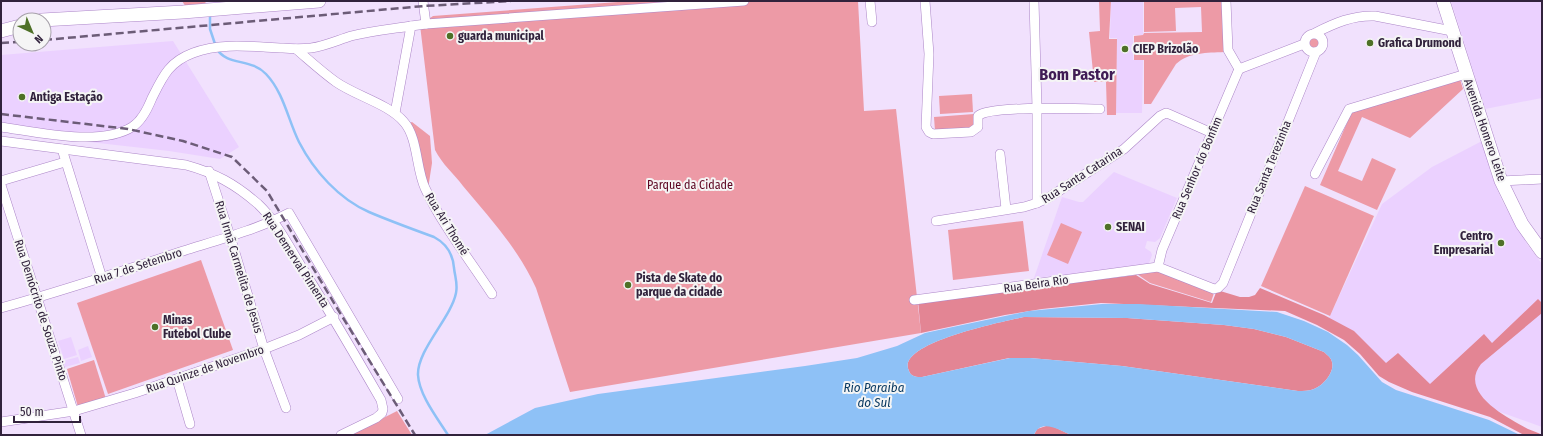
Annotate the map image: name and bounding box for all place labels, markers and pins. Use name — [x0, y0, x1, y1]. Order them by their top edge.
place label: guarda municipal — [458, 29, 544, 43]
marker: guarda municipal — [445, 31, 455, 41]
place label: Grafica Drumond — [1378, 36, 1461, 50]
marker: Grafica Drumond — [1365, 38, 1375, 48]
place label: CIEP Brizolão — [1133, 42, 1199, 56]
marker: CIEP Brizolão — [1120, 44, 1130, 54]
place label: Antiga Estação — [29, 90, 103, 105]
marker: Antiga Estação — [17, 92, 27, 102]
place label: SENAI — [1116, 220, 1145, 234]
marker: SENAI — [1103, 222, 1113, 232]
place label: Centro Empresarial — [1434, 229, 1494, 257]
marker: Centro Empresarial — [1496, 238, 1506, 248]
place label: Pista de Skate do parque da cidade — [636, 271, 723, 299]
marker: Pista de Skate do parque da cidade — [623, 280, 633, 290]
place label: Minas Futebol Clube — [163, 313, 231, 341]
marker: Minas Futebol Clube — [150, 322, 160, 332]

